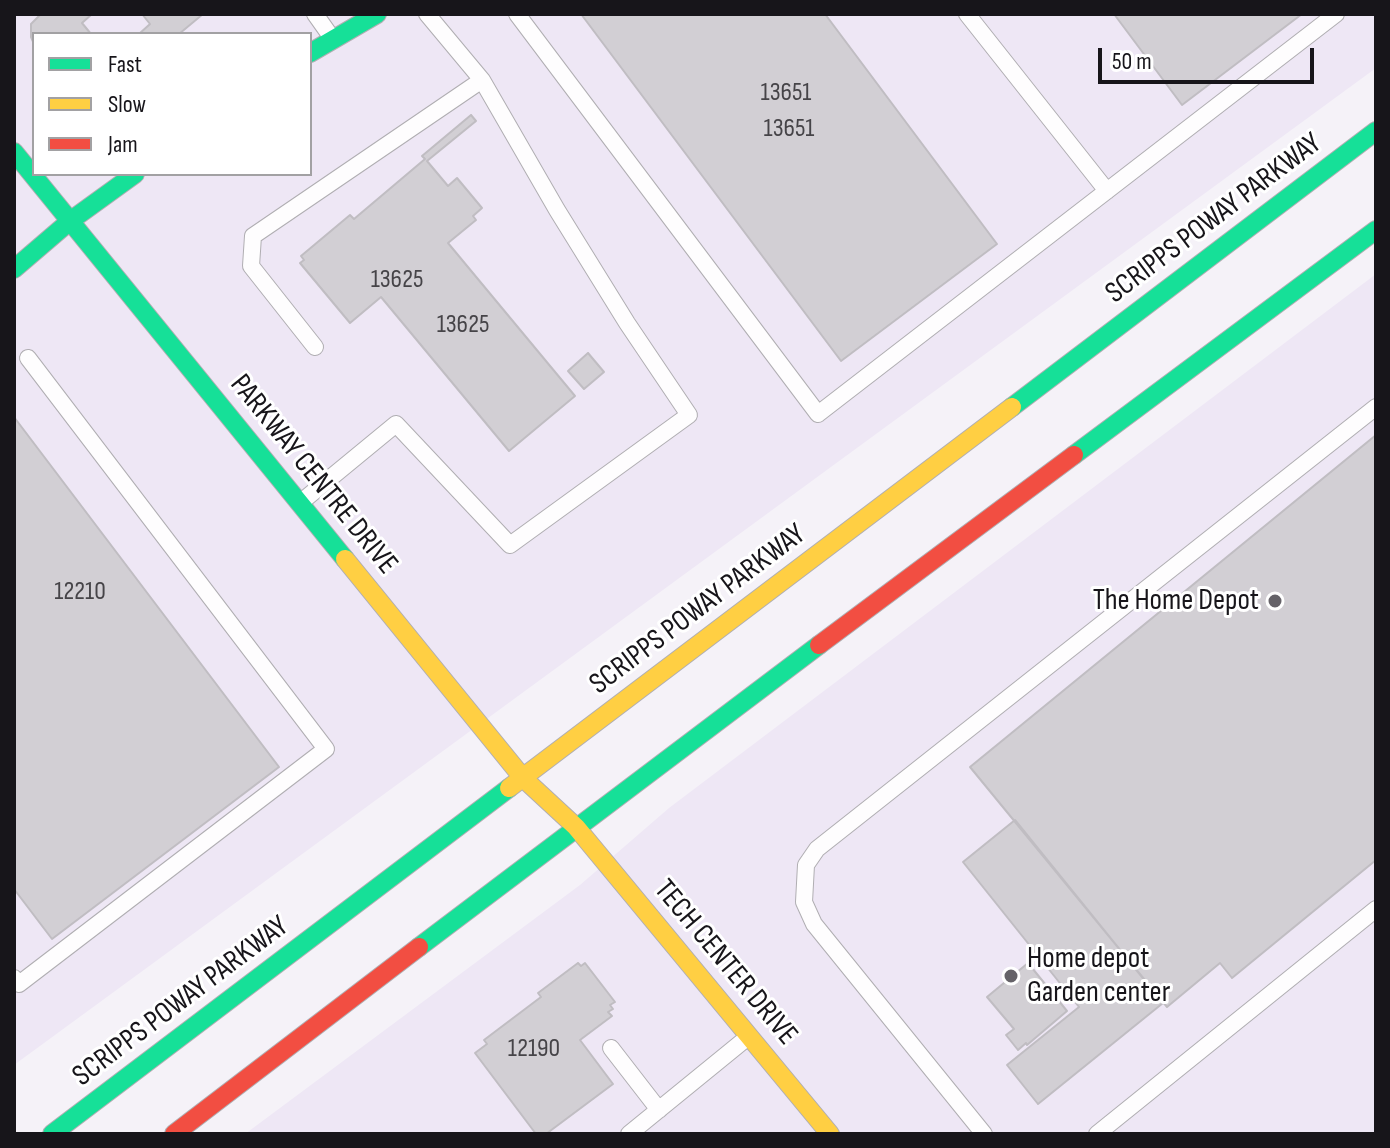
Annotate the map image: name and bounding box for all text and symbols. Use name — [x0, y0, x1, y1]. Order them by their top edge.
legend — [32, 32, 312, 176]
scale bar — [1102, 32, 1318, 82]
text: 50 m — [1112, 47, 1152, 76]
text: Fast — [108, 50, 142, 79]
house number: 13651 — [761, 77, 811, 109]
text: Slow — [108, 90, 146, 119]
house number: 13651 — [764, 113, 814, 145]
street label: SCRIPPS POWAY PARKWAY — [1099, 126, 1329, 312]
text: Jam — [108, 130, 138, 159]
house number: 13625 — [371, 264, 423, 296]
house number: 13625 — [437, 309, 489, 341]
street label: PARKWAY CENTRE DRIVE — [222, 368, 404, 582]
street label: SCRIPPS POWAY PARKWAY — [583, 517, 813, 703]
house number: 12210 — [54, 576, 106, 608]
place label: The Home Depot — [1093, 583, 1259, 619]
marker: The Home Depot — [1266, 592, 1284, 610]
street label: TECH CENTER DRIVE — [645, 873, 805, 1053]
street label: SCRIPPS POWAY PARKWAY — [66, 909, 296, 1095]
place label: Home depot Garden center — [1027, 941, 1170, 1012]
marker: Home depot Garden center — [1002, 967, 1020, 985]
house number: 12190 — [508, 1033, 560, 1065]

